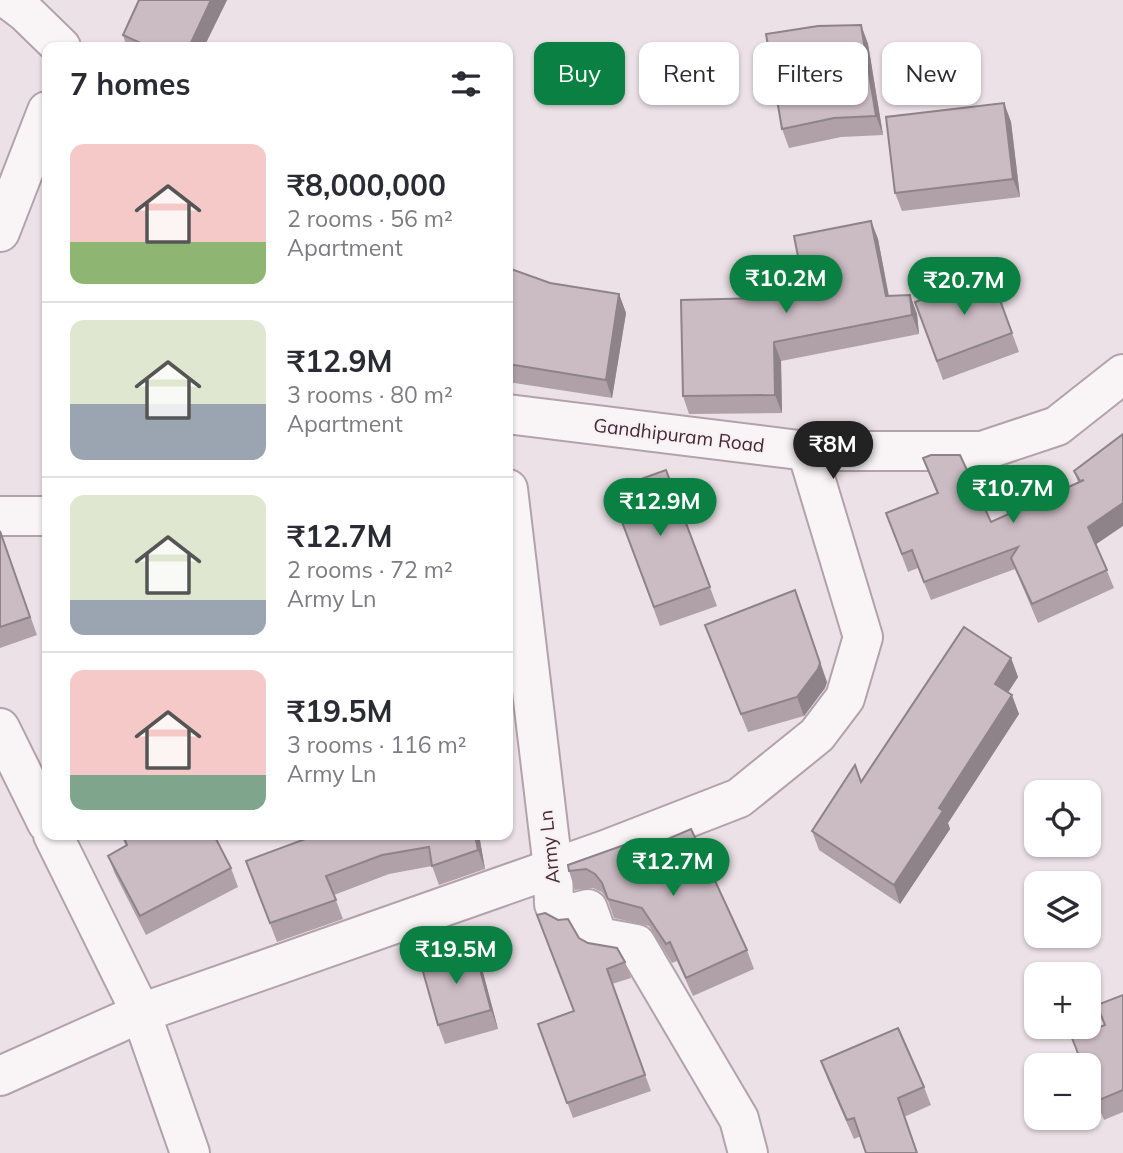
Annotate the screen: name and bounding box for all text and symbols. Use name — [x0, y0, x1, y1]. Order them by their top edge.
chip: Buy — [534, 42, 625, 105]
chip: Rent — [639, 42, 739, 105]
chip: Filters — [753, 42, 868, 105]
chip: New — [882, 42, 981, 105]
text: 7 homes — [70, 65, 191, 103]
icon: filters — [447, 65, 485, 103]
text: ₹8,000,000 — [287, 166, 446, 204]
icon: home — [126, 172, 210, 256]
text: 2 rooms · 56 m² — [287, 204, 453, 233]
text: Apartment — [287, 233, 403, 262]
pin: ₹10.2M — [729, 256, 843, 315]
pin: ₹20.7M — [907, 258, 1021, 317]
text: ₹10.2M — [746, 263, 826, 292]
text: ₹20.7M — [924, 265, 1004, 294]
text: ₹12.9M — [287, 342, 393, 380]
icon: home — [126, 348, 210, 432]
text: 3 rooms · 80 m² — [287, 380, 453, 409]
text: Apartment — [287, 409, 403, 438]
street label: Gandhipuram Road — [592, 413, 766, 457]
pin: ₹8M — [799, 421, 867, 481]
text: ₹8M — [809, 429, 857, 458]
pin: ₹10.7M — [956, 466, 1070, 525]
text: ₹10.7M — [973, 473, 1053, 502]
pin: ₹12.9M — [603, 478, 717, 538]
text: ₹12.9M — [620, 486, 700, 515]
text: ₹12.7M — [287, 517, 393, 555]
icon: home — [126, 523, 210, 607]
text: 2 rooms · 72 m² — [287, 555, 453, 584]
text: Army Ln — [287, 584, 377, 613]
text: ₹19.5M — [287, 692, 393, 730]
icon: home — [126, 698, 210, 782]
text: 3 rooms · 116 m² — [287, 730, 467, 759]
text: Army Ln — [287, 759, 377, 788]
map controls — [1024, 780, 1101, 1130]
button: locate — [1024, 780, 1101, 857]
street label: Army Ln — [533, 809, 565, 885]
pin: ₹12.7M — [616, 838, 730, 898]
text: ₹12.7M — [633, 846, 713, 875]
button: layers — [1024, 871, 1101, 948]
pin: ₹19.5M — [399, 926, 513, 986]
text: ₹19.5M — [416, 934, 496, 963]
button: + — [1024, 962, 1101, 1039]
button: − — [1024, 1053, 1101, 1130]

